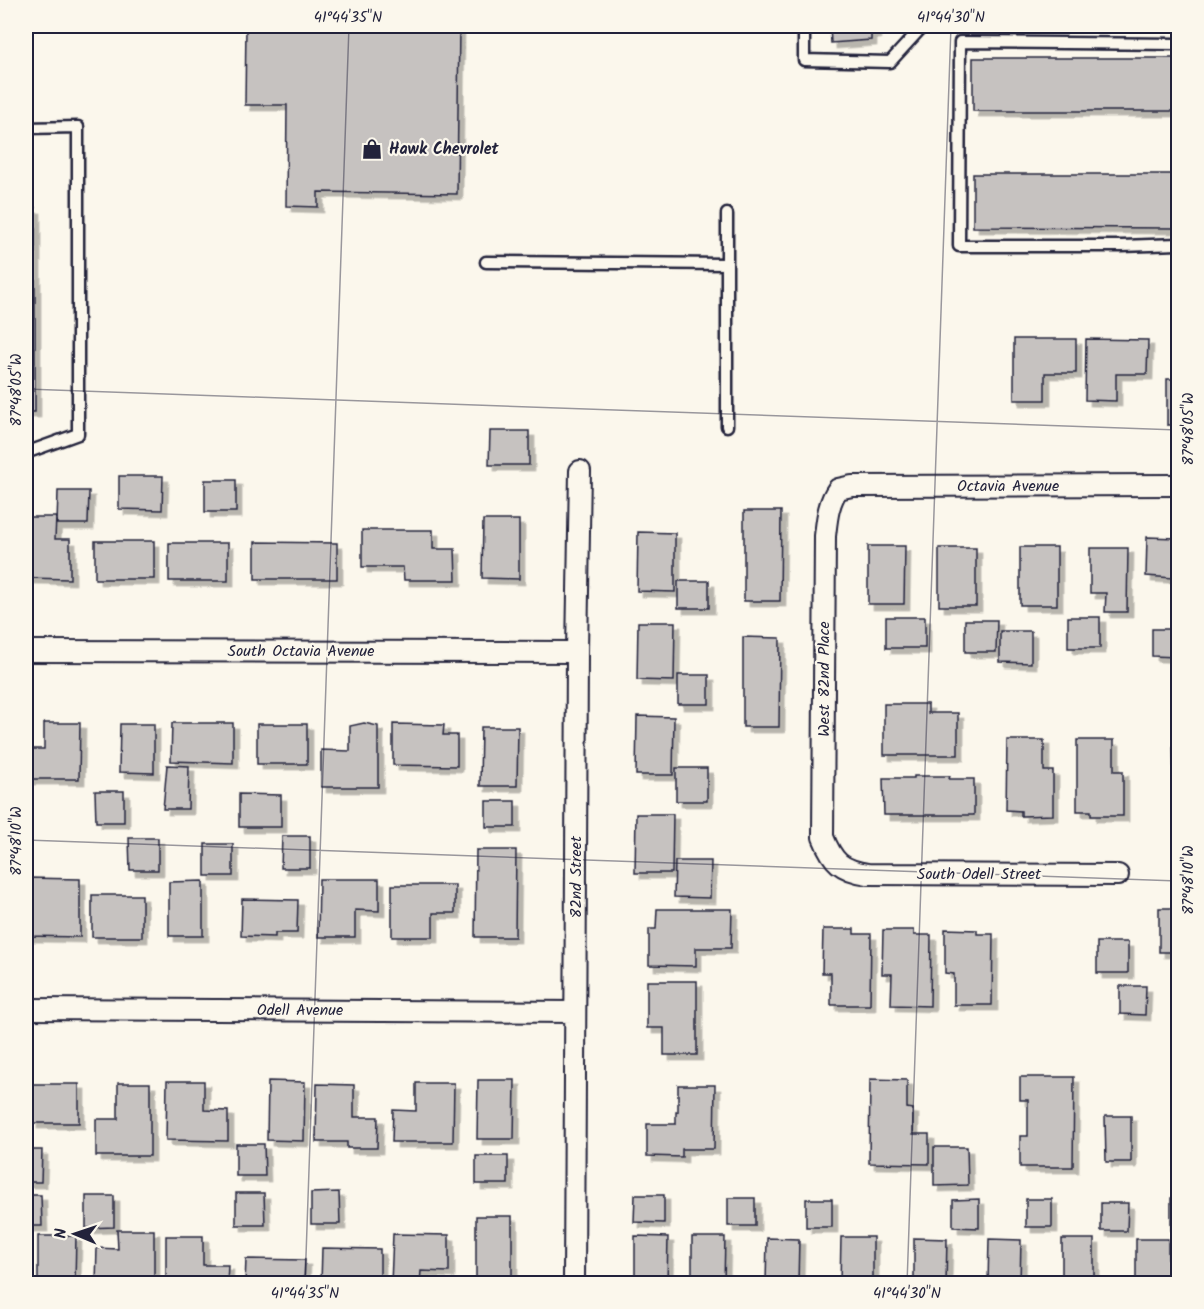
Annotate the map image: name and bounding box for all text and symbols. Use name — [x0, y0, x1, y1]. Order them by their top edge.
text: 41°44'35"N — [314, 6, 382, 30]
text: 41°44'30"N — [917, 6, 985, 30]
shop icon: Hawk Chevrolet — [360, 137, 384, 161]
place label: Hawk Chevrolet — [389, 137, 500, 162]
text: 87°48'05"W — [5, 353, 29, 426]
text: 87°48'05"W — [1177, 392, 1201, 465]
street label: Octavia Avenue — [957, 474, 1059, 499]
street label: West 82nd Place — [812, 621, 837, 737]
street label: South Octavia Avenue — [228, 639, 374, 664]
text: 87°48'10"W — [5, 806, 29, 876]
street label: 82nd Street — [564, 835, 589, 918]
text: 87°48'10"W — [1177, 845, 1201, 915]
street label: South Odell Street — [917, 862, 1042, 887]
street label: Odell Avenue — [257, 998, 343, 1023]
north arrow — [45, 1204, 105, 1264]
text: N — [49, 1228, 74, 1239]
text: 41°44'35"N — [271, 1282, 339, 1306]
text: 41°44'30"N — [873, 1282, 941, 1306]

